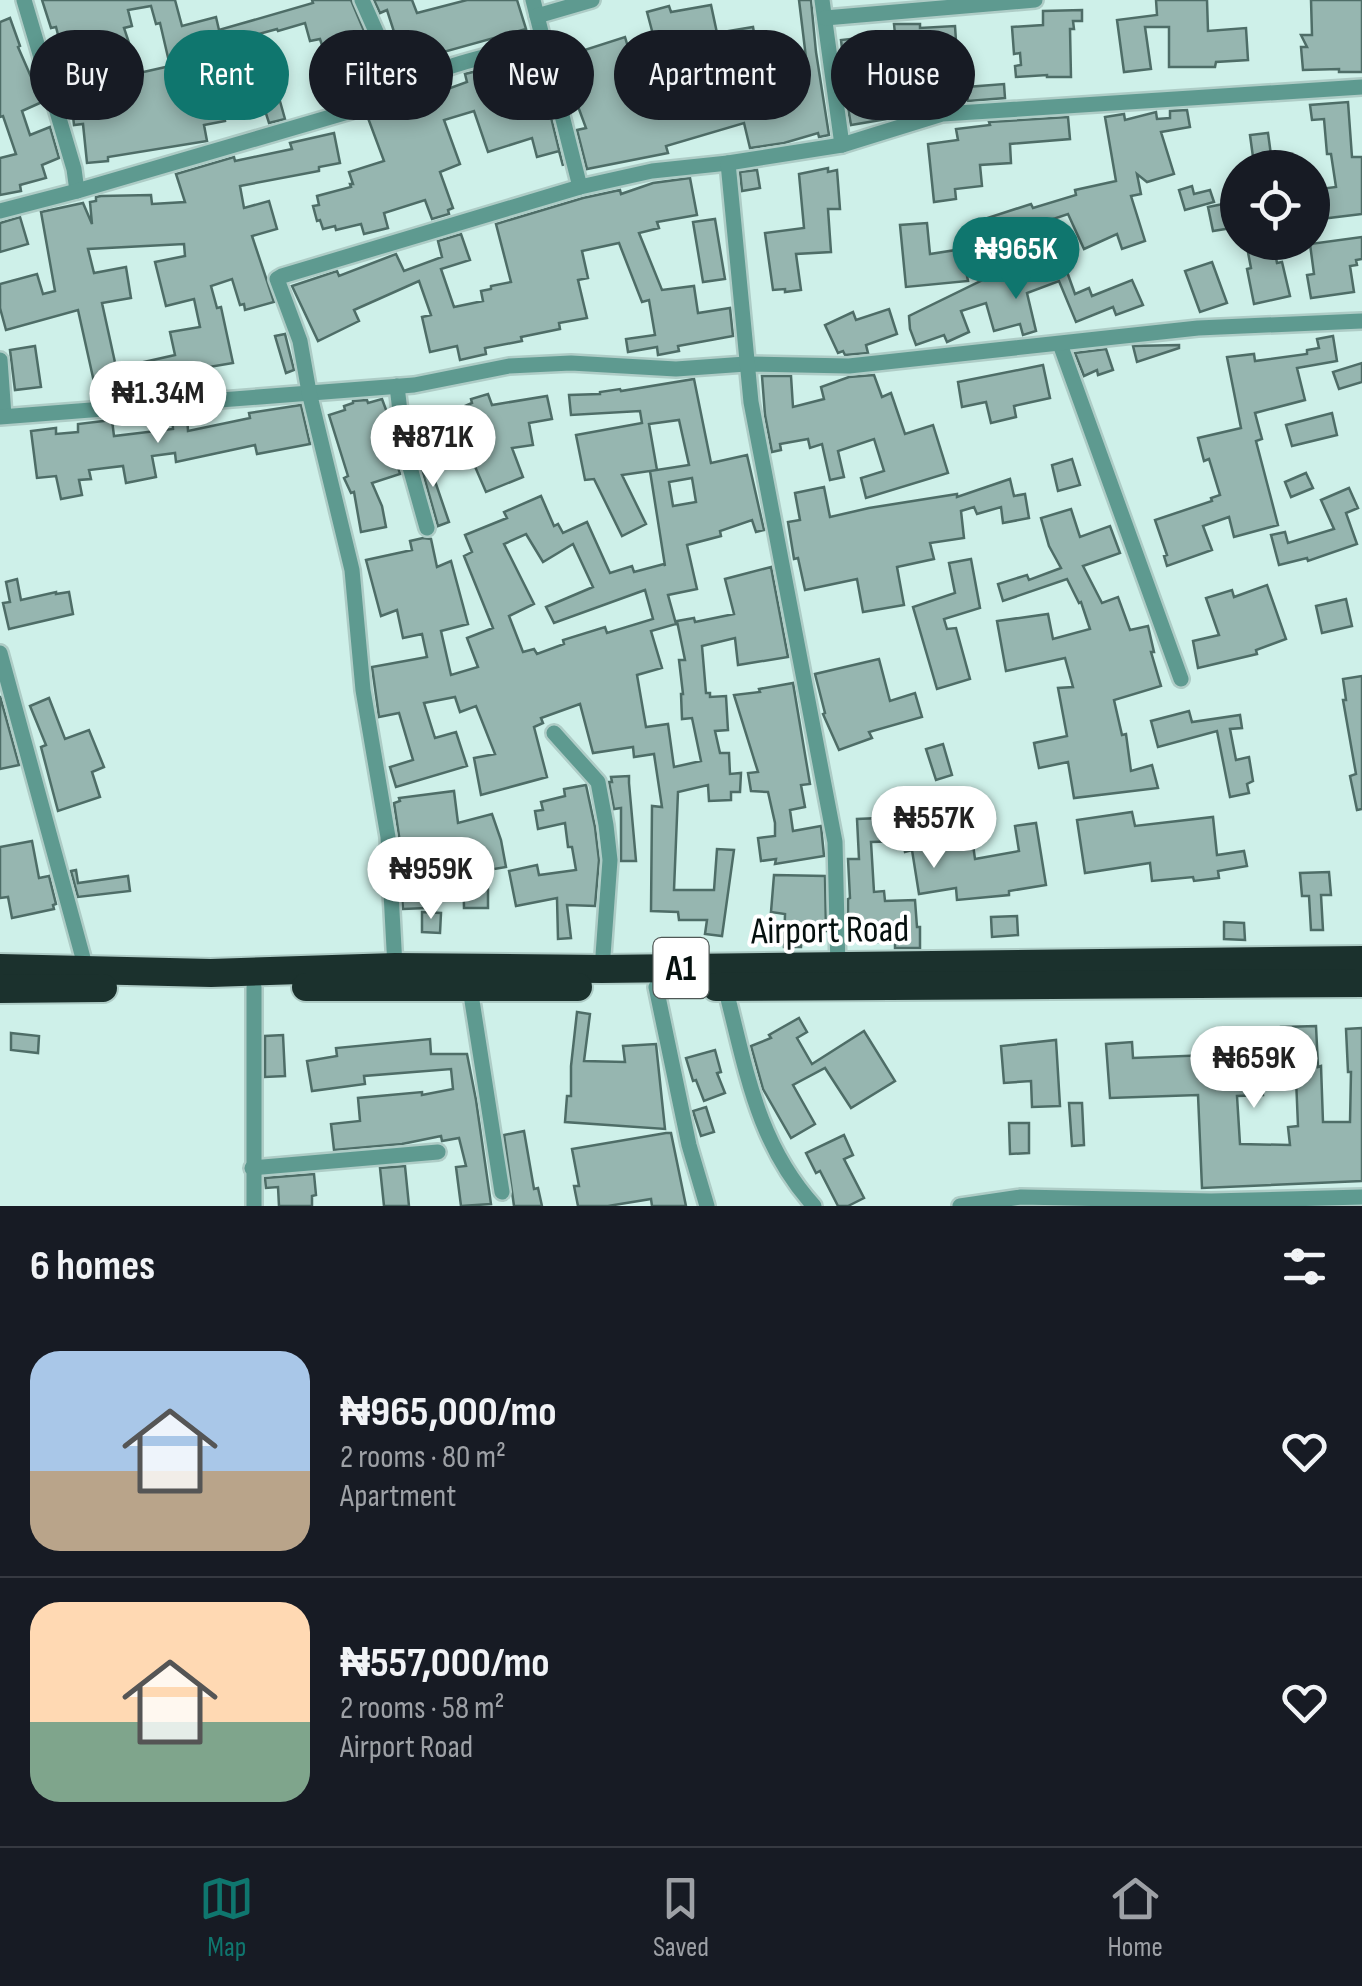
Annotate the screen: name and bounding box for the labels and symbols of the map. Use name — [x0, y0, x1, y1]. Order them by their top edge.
pin: ₦965K — [946, 217, 1086, 302]
pin: ₦1.34M — [77, 361, 239, 446]
pin: ₦871K — [363, 405, 503, 490]
pin: ₦557K — [864, 786, 1004, 871]
pin: ₦959K — [361, 837, 501, 922]
street label: Airport Road — [750, 907, 909, 954]
road number: A1 — [654, 938, 708, 998]
pin: ₦659K — [1184, 1026, 1324, 1111]

